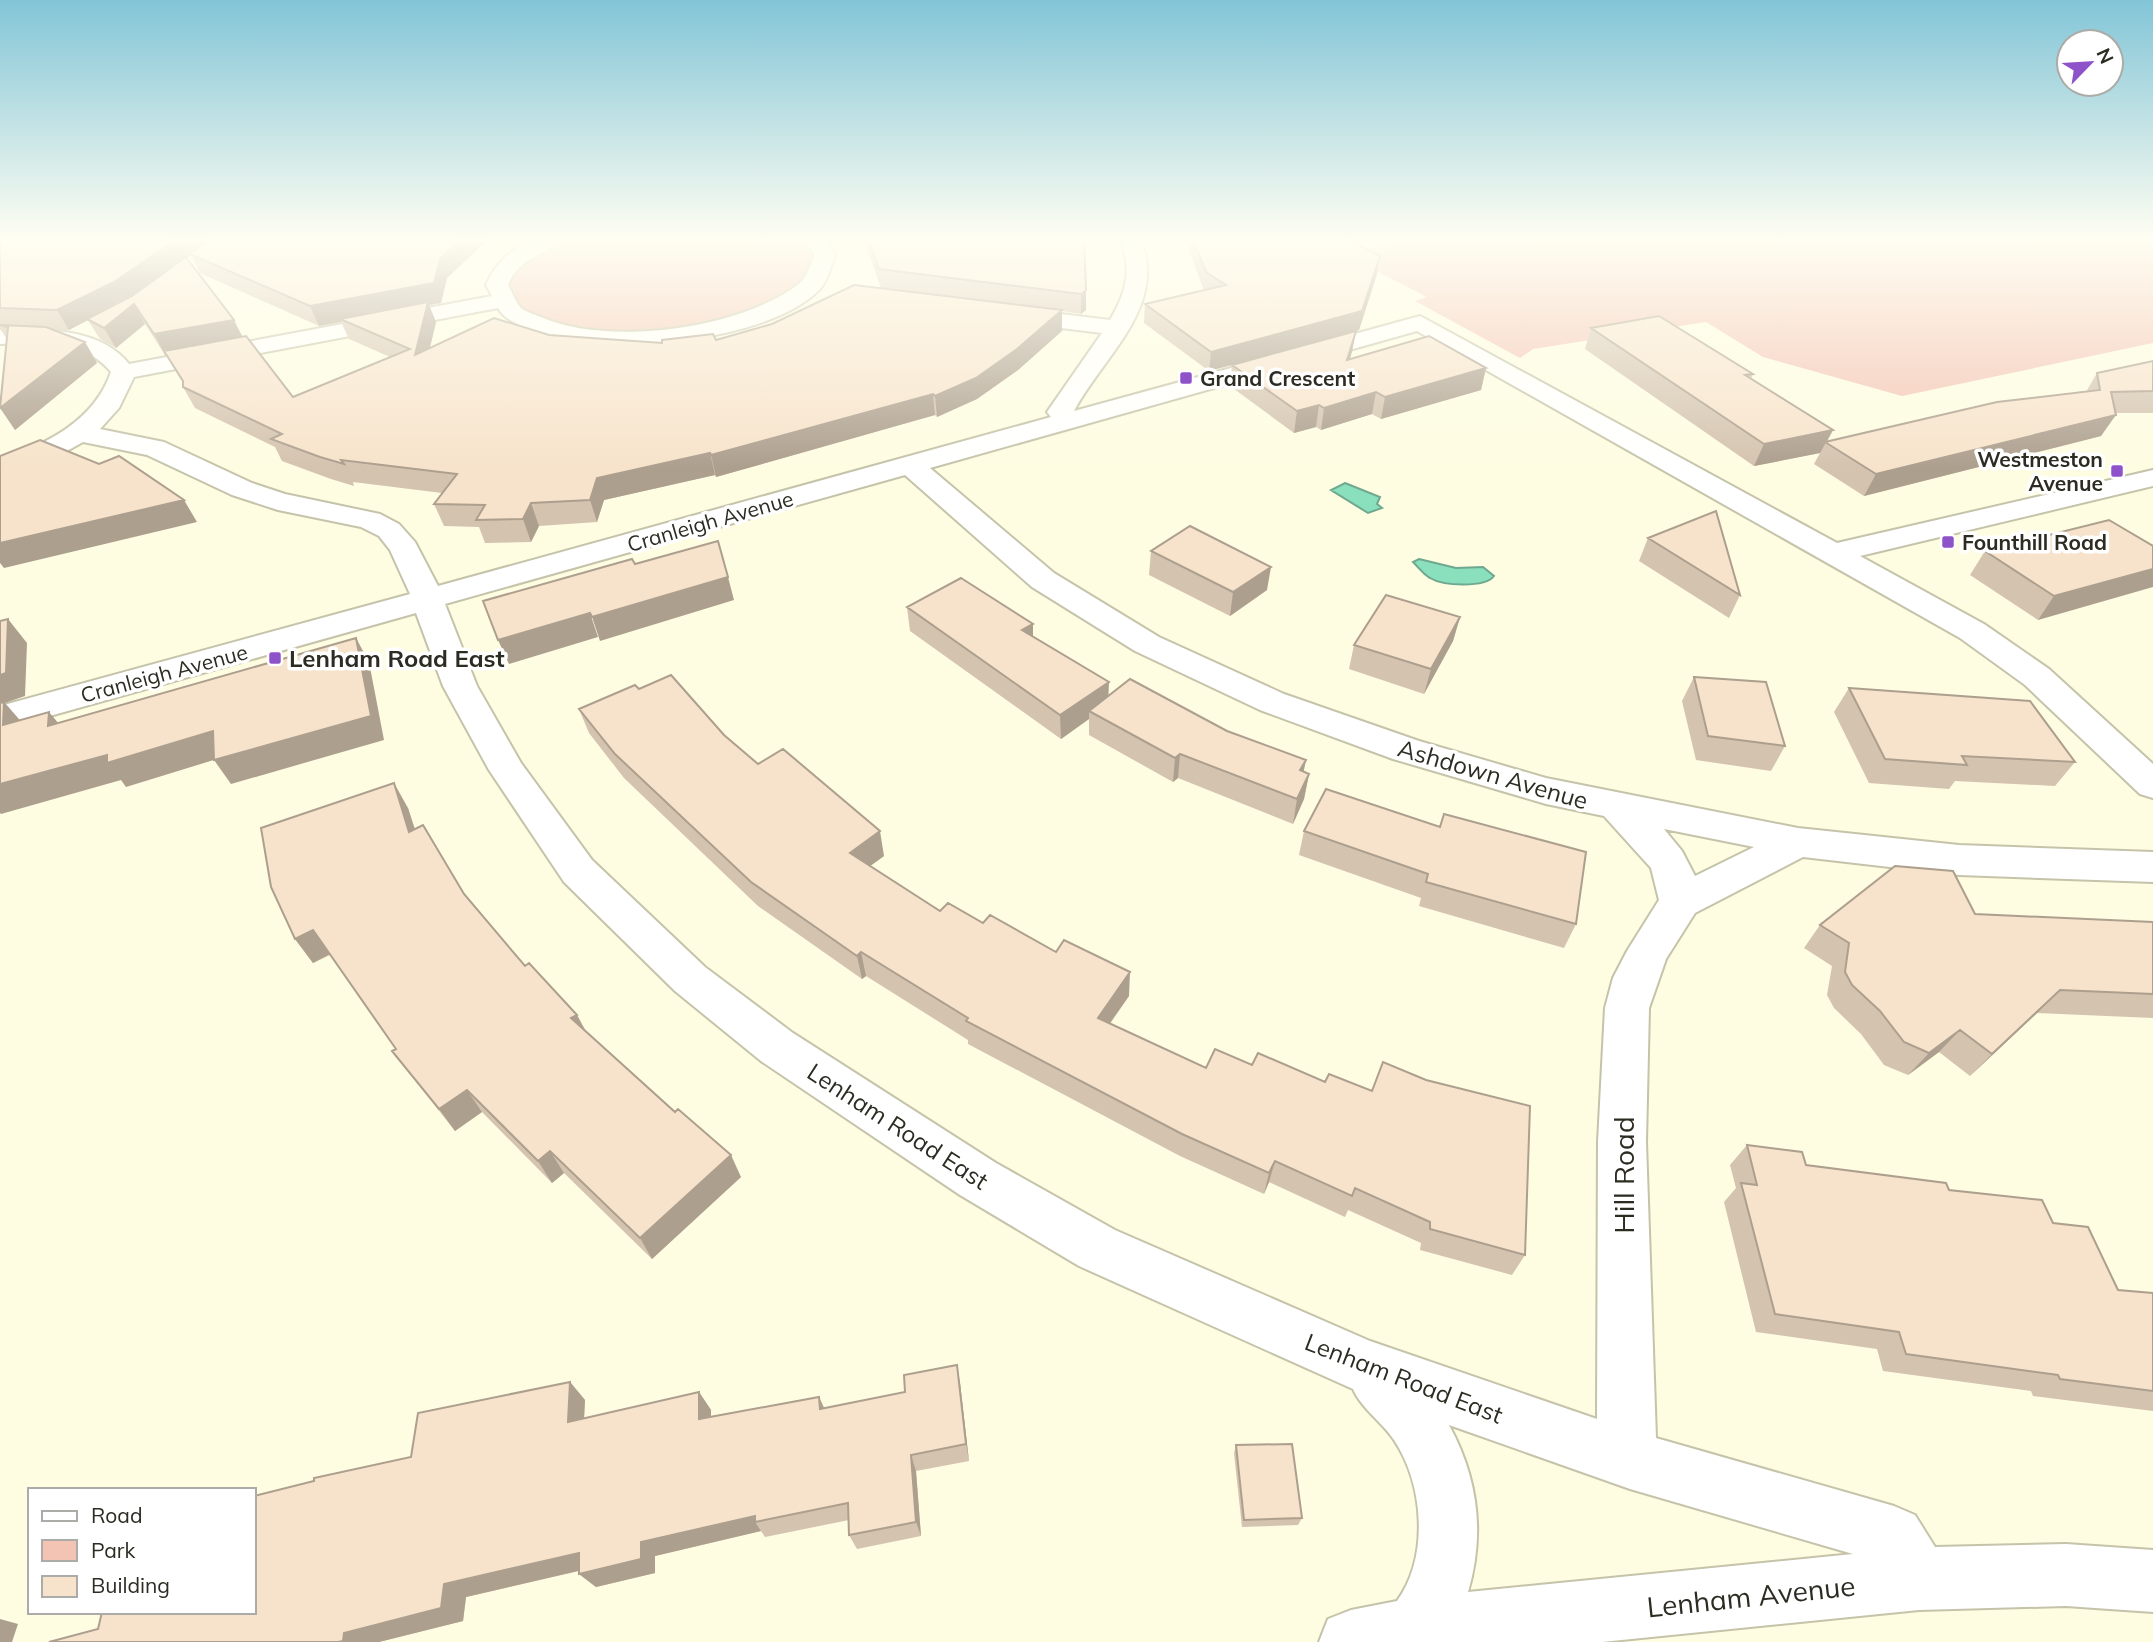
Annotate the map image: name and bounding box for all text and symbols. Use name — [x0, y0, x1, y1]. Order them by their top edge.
north arrow — [2055, 28, 2125, 98]
text: N — [2091, 44, 2119, 67]
place label: Grand Crescent — [1200, 365, 1355, 391]
marker: Grand Crescent — [1178, 370, 1194, 386]
place label: Westmeston Avenue — [1977, 446, 2103, 496]
marker: Westmeston Avenue — [2109, 463, 2125, 479]
street label: Cranleigh Avenue — [624, 485, 796, 557]
place label: Founthill Road — [1962, 529, 2107, 555]
marker: Founthill Road — [1940, 534, 1956, 550]
street label: Cranleigh Avenue — [78, 638, 250, 708]
place label: Lenham Road East — [289, 643, 505, 673]
marker: Lenham Road East — [267, 650, 283, 666]
street label: Ashdown Avenue — [1395, 733, 1591, 815]
street label: Lenham Road East — [802, 1056, 994, 1196]
street label: Hill Road — [1606, 1116, 1641, 1234]
street label: Lenham Road East — [1301, 1326, 1507, 1430]
legend — [28, 1488, 256, 1614]
text: Road — [91, 1502, 142, 1528]
text: Park — [91, 1537, 135, 1563]
street label: Lenham Avenue — [1645, 1568, 1857, 1624]
text: Building — [91, 1572, 170, 1598]

